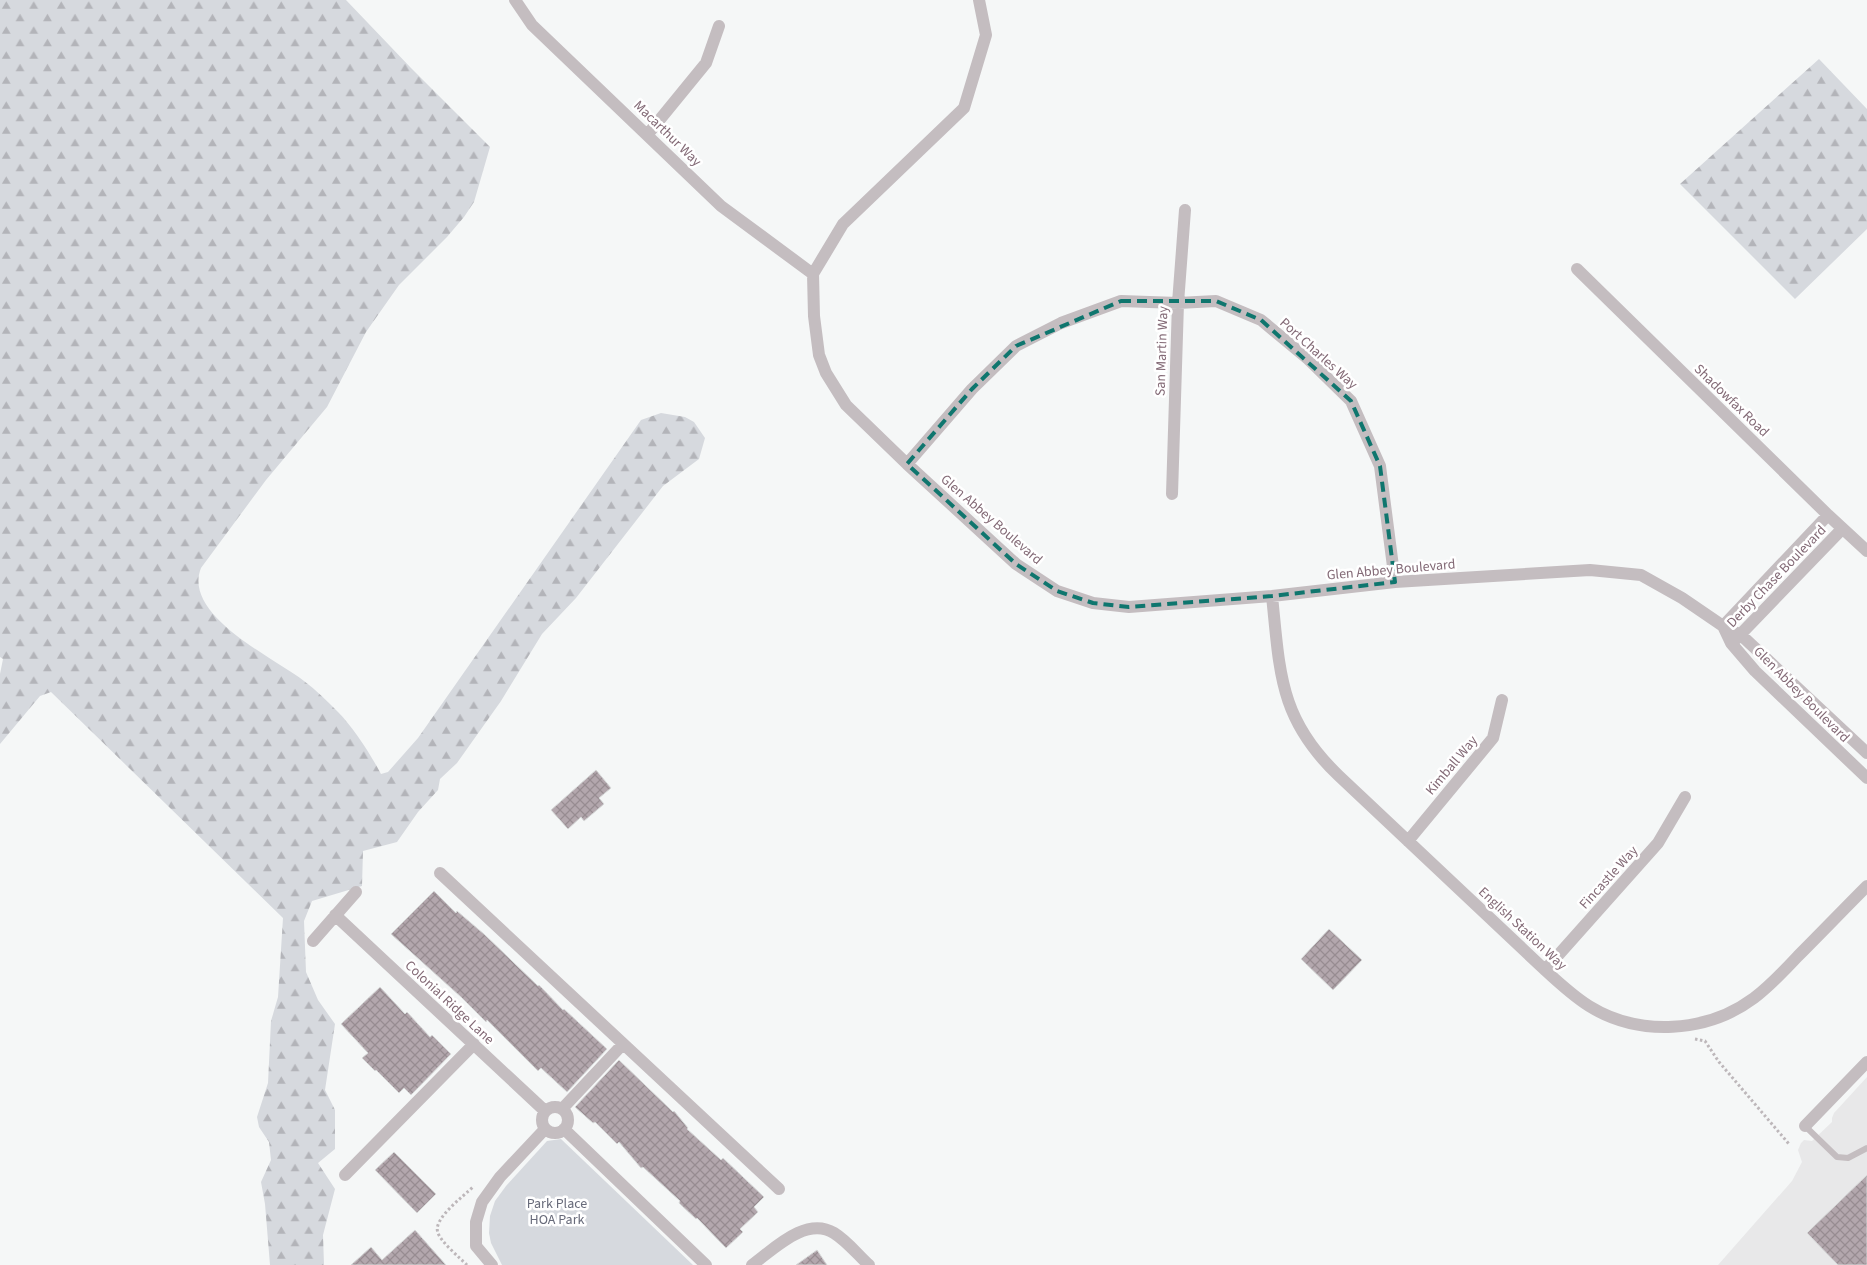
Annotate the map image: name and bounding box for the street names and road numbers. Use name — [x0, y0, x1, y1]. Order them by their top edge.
street label: Macarthur Way — [629, 96, 706, 172]
street label: San Martin Way — [1150, 305, 1174, 396]
street label: Port Charles Way — [1275, 313, 1362, 394]
street label: Shadowfax Road — [1689, 360, 1773, 442]
street label: Glen Abbey Boulevard — [936, 470, 1047, 570]
street label: Derby Chase Boulevard — [1722, 521, 1831, 632]
street label: Glen Abbey Boulevard — [1326, 554, 1456, 586]
street label: Glen Abbey Boulevard — [1749, 642, 1854, 747]
street label: Kimball Way — [1421, 731, 1483, 800]
street label: Fincastle Way — [1575, 841, 1643, 914]
street label: English Station Way — [1474, 882, 1571, 975]
street label: Colonial Ridge Lane — [400, 956, 498, 1049]

